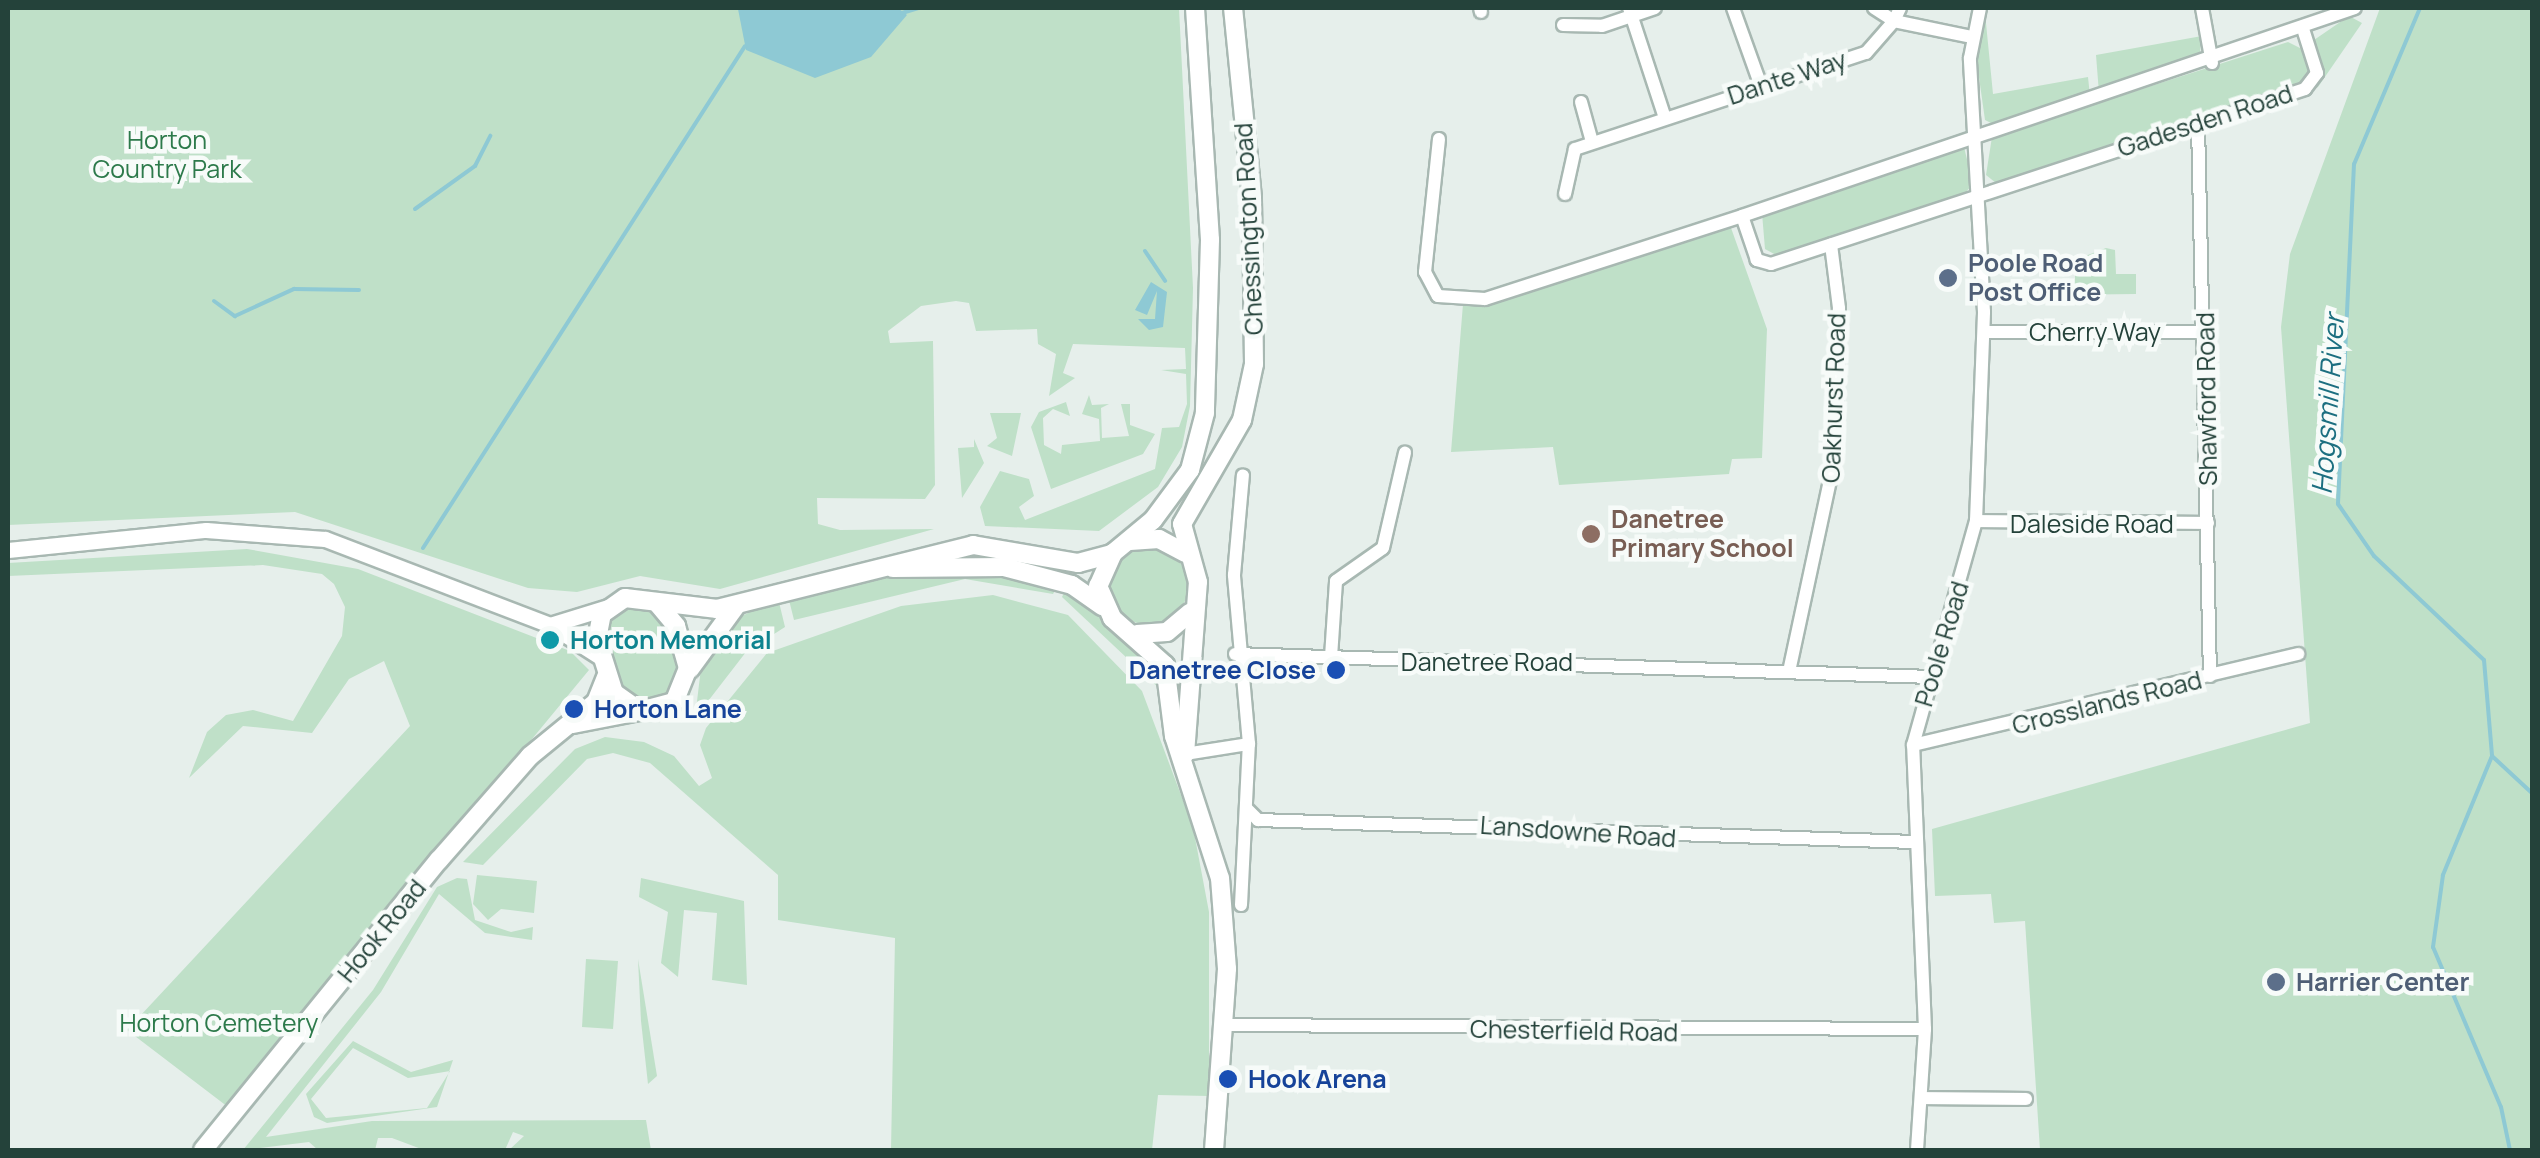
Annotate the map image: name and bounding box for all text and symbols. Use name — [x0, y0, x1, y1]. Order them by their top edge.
street label: Dante Way — [1724, 45, 1850, 111]
street label: Gadesden Road — [2114, 79, 2296, 163]
street label: Chessington Road — [1228, 122, 1270, 336]
park label: Horton Country Park — [92, 126, 242, 185]
place label: Poole Road Post Office — [1968, 249, 2103, 308]
marker: Poole Road Post Office — [1937, 267, 1959, 289]
street label: Shawford Road — [2190, 312, 2224, 486]
street label: Oakhurst Road — [1816, 313, 1852, 483]
water label: Hogsmill River — [2304, 313, 2350, 495]
street label: Cherry Way — [2029, 317, 2161, 347]
place label: Danetree Primary School — [1611, 505, 1794, 564]
street label: Daleside Road — [2010, 509, 2174, 539]
marker: Danetree Primary School — [1580, 523, 1602, 545]
street label: Poole Road — [1909, 578, 1975, 710]
place label: Horton Memorial — [570, 625, 772, 655]
marker: Horton Memorial — [539, 629, 561, 651]
street label: Danetree Road — [1401, 647, 1573, 677]
place label: Danetree Close — [1129, 655, 1316, 685]
marker: Danetree Close — [1325, 659, 1347, 681]
street label: Crosslands Road — [2009, 665, 2205, 741]
place label: Horton Lane — [594, 694, 742, 724]
marker: Horton Lane — [563, 698, 585, 720]
street label: Lansdowne Road — [1479, 810, 1677, 854]
street label: Hook Road — [332, 874, 432, 988]
place label: Harrier Center — [2296, 967, 2469, 997]
marker: Harrier Center — [2265, 971, 2287, 993]
park label: Horton Cemetery — [119, 1008, 319, 1038]
street label: Chesterfield Road — [1470, 1014, 1678, 1048]
place label: Hook Arena — [1248, 1064, 1387, 1094]
marker: Hook Arena — [1217, 1068, 1239, 1090]

